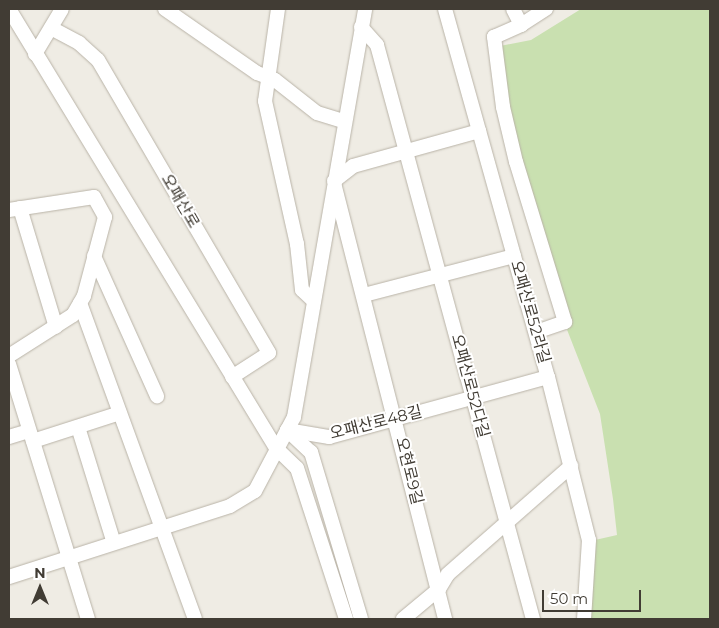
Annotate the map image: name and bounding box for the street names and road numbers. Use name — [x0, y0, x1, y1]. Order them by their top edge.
street label: 오패산로 — [157, 171, 203, 231]
street label: 오패산로52라길 — [506, 258, 554, 366]
street label: 오패산로52다길 — [447, 332, 493, 440]
street label: 오패산로48길 — [328, 402, 424, 444]
street label: 오현로9길 — [391, 435, 427, 507]

